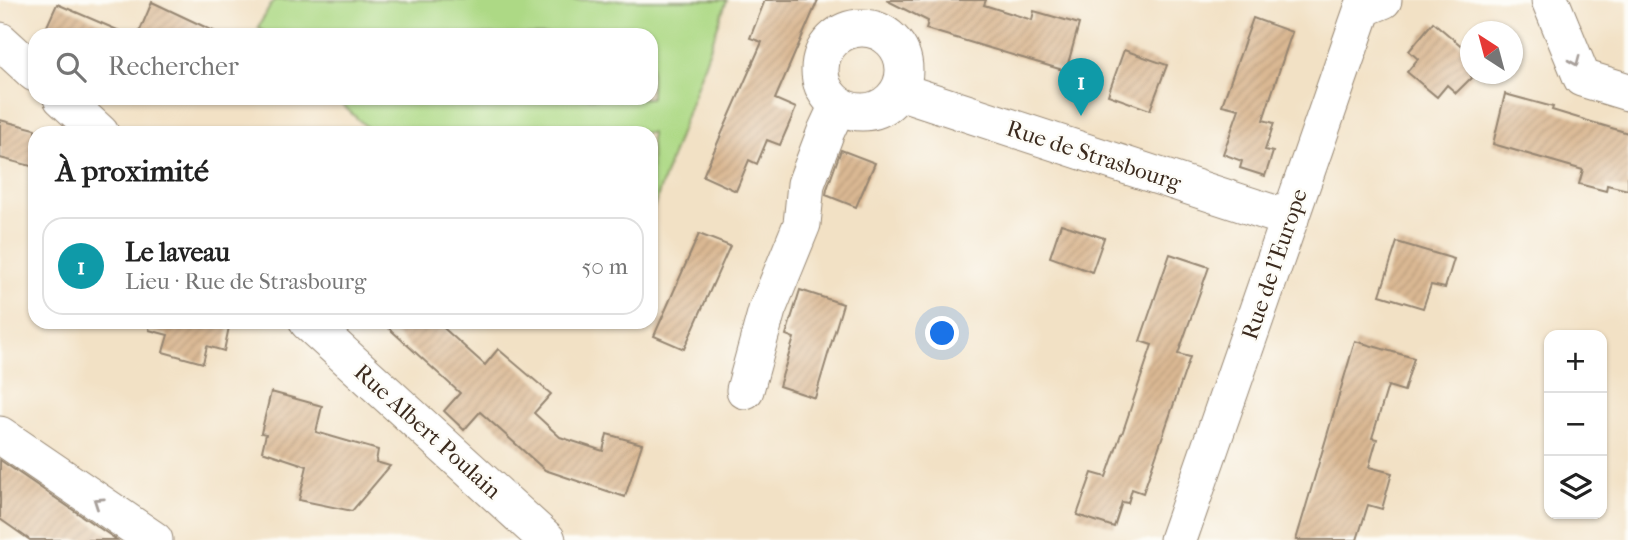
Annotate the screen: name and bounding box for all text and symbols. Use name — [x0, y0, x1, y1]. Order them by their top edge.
north arrow — [1460, 21, 1523, 84]
search box — [28, 28, 658, 105]
icon: search — [52, 48, 90, 86]
text: Rechercher — [108, 51, 239, 82]
one-way arrow — [1567, 54, 1581, 66]
pin: 1 — [1058, 58, 1104, 116]
street label: Rue de Strasbourg — [1003, 115, 1185, 197]
text: À proximité — [56, 154, 209, 189]
street label: Rue de l'Europe — [1236, 185, 1313, 343]
text: Le laveau — [125, 237, 230, 268]
text: 1 — [77, 253, 85, 280]
text: 50 m — [581, 253, 628, 280]
text: Lieu · Rue de Strasbourg — [125, 268, 366, 295]
your location — [925, 316, 959, 350]
map controls — [1544, 330, 1607, 519]
button: + — [1544, 330, 1607, 393]
street label: Rue Albert Poulain — [349, 358, 507, 505]
button: − — [1544, 393, 1607, 456]
button: layers — [1544, 456, 1607, 519]
one-way arrow — [93, 497, 106, 510]

